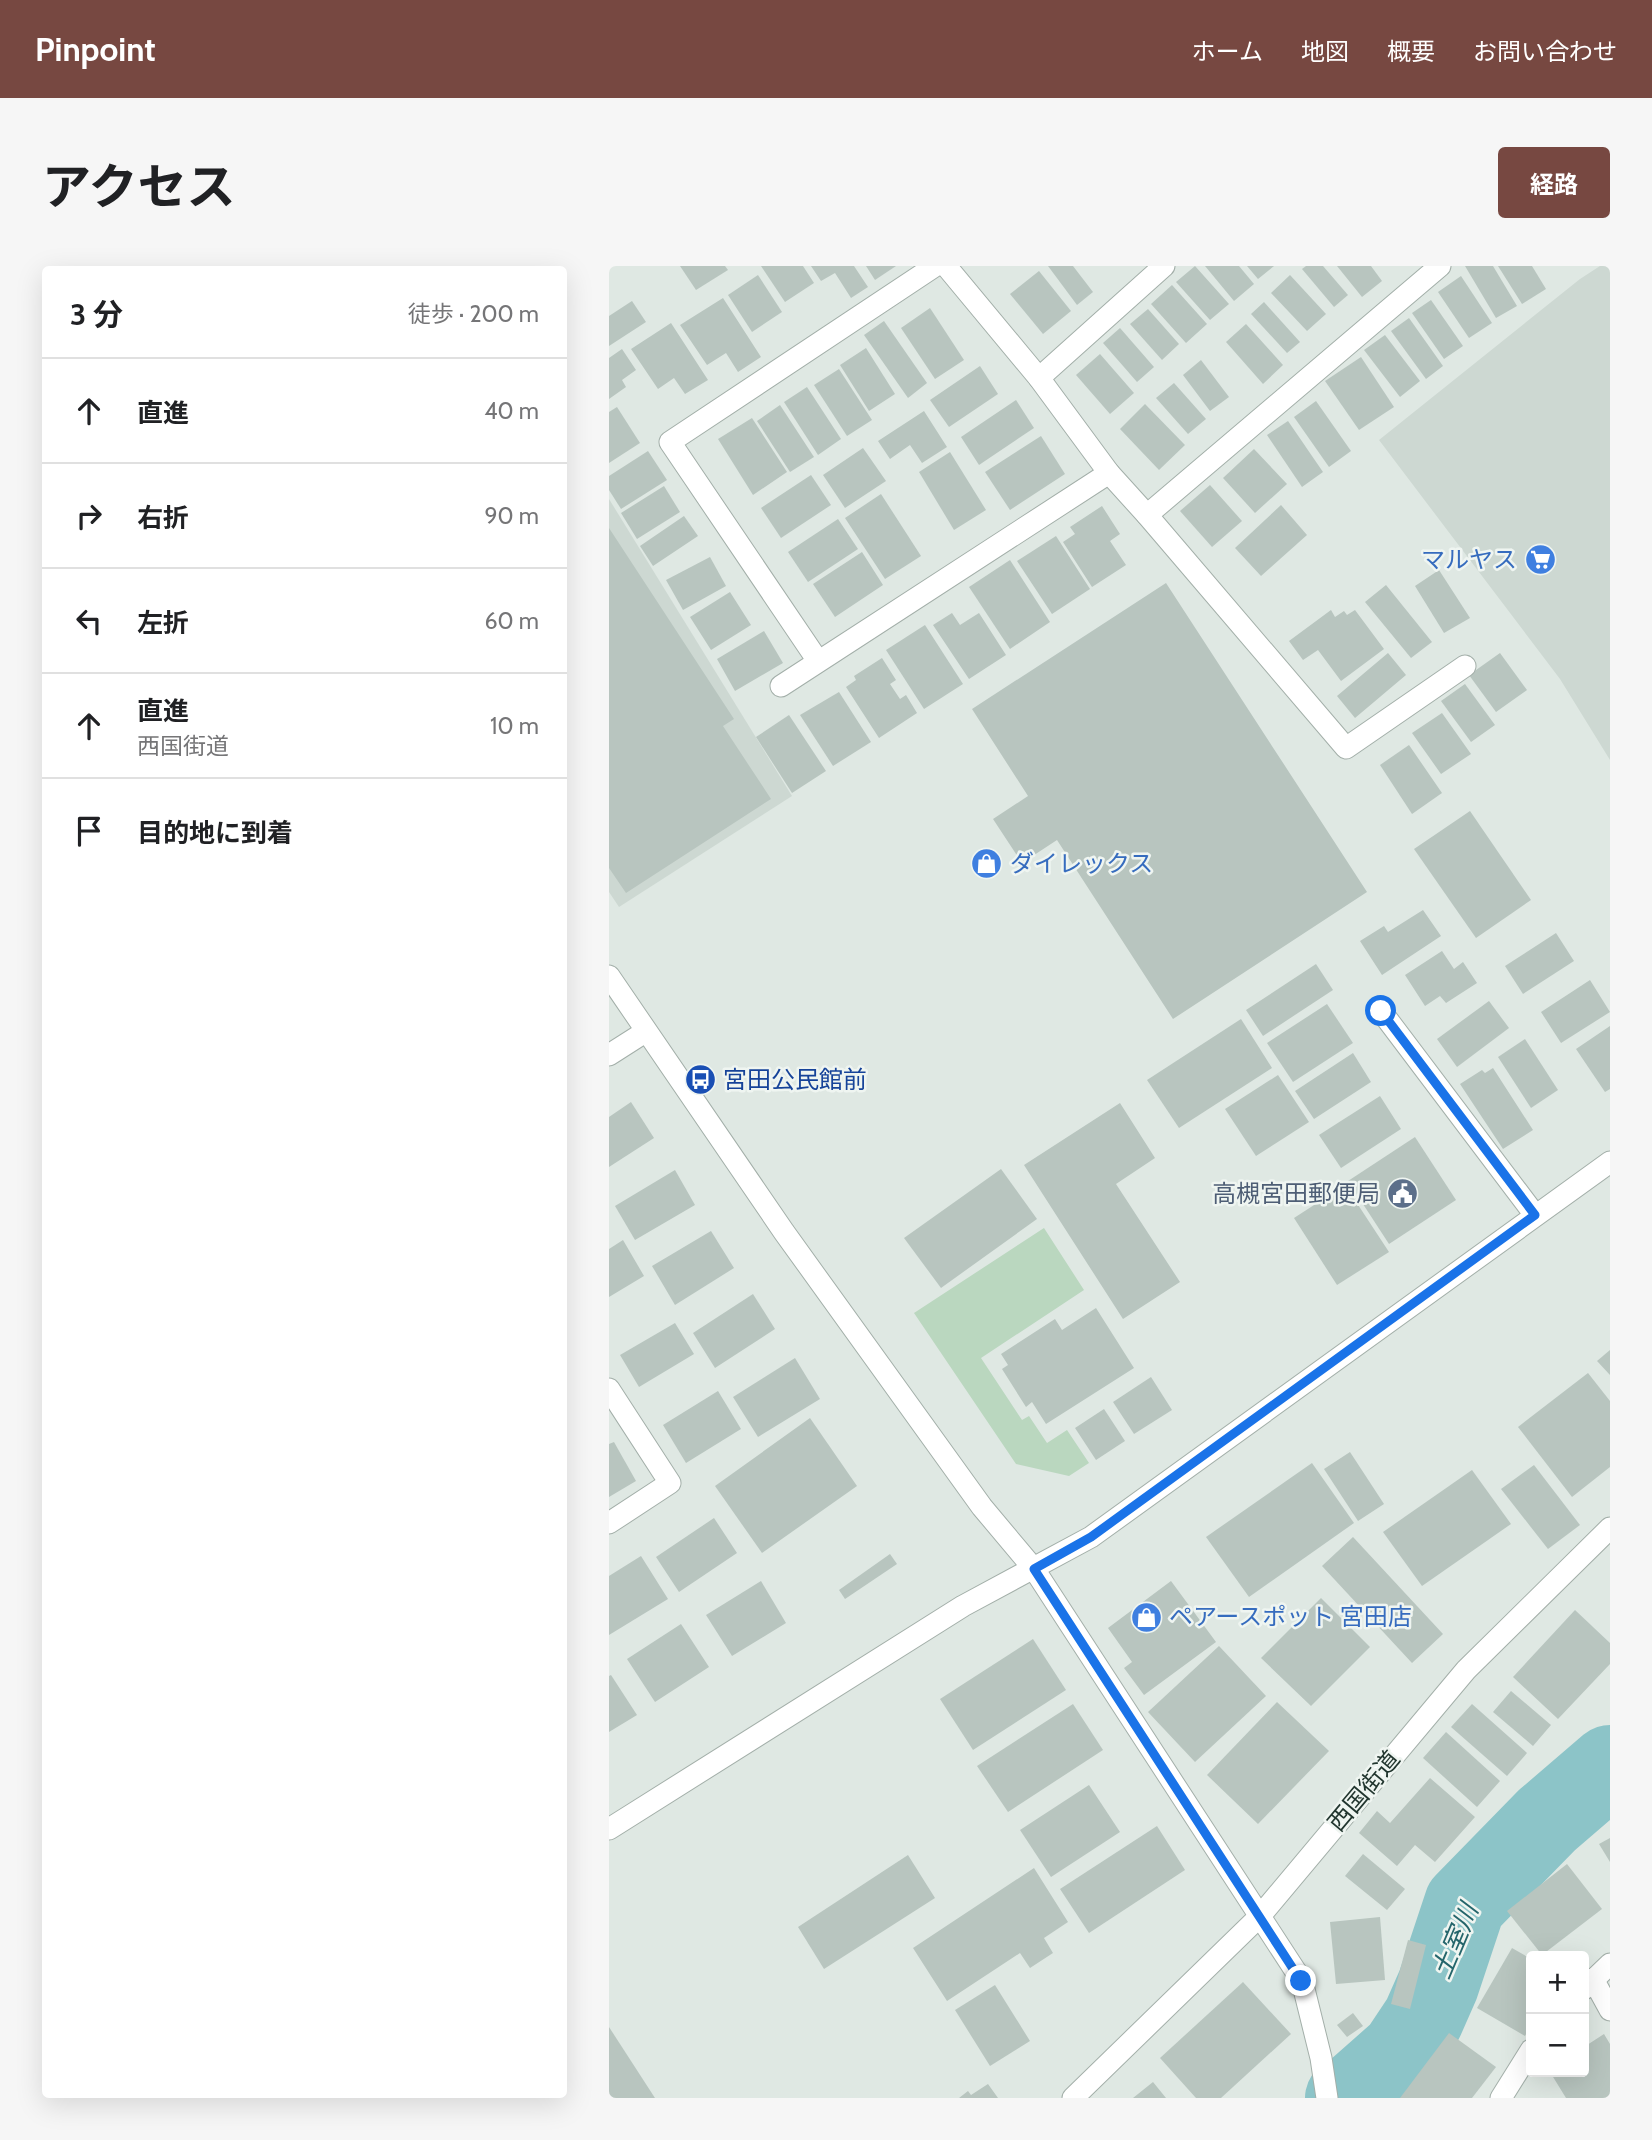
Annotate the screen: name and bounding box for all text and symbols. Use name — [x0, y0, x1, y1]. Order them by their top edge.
text: Pinpoint — [35, 29, 156, 69]
text: ホーム — [1192, 37, 1263, 66]
text: 地図 — [1301, 37, 1349, 66]
text: 概要 — [1387, 37, 1435, 66]
text: お問い合わせ — [1473, 37, 1617, 66]
button: 経路 — [1498, 147, 1610, 218]
text: アクセス — [42, 157, 236, 216]
text: 3 分 — [70, 296, 123, 333]
text: 徒歩 · 200 m — [408, 300, 539, 328]
icon: ahead — [70, 392, 108, 430]
text: 直進 — [137, 397, 189, 429]
text: 40 m — [484, 397, 539, 425]
icon: right — [70, 497, 108, 535]
text: 右折 — [137, 502, 189, 534]
text: 90 m — [485, 502, 539, 530]
supermarket icon: マルヤス — [1523, 543, 1557, 577]
place label: マルヤス — [1421, 545, 1517, 574]
icon: left — [70, 602, 108, 640]
text: 左折 — [137, 607, 189, 639]
text: 60 m — [485, 607, 539, 635]
text: 直進 — [137, 695, 189, 727]
icon: ahead — [70, 707, 108, 745]
text: 10 m — [490, 712, 539, 740]
text: 西国街道 — [137, 732, 229, 760]
icon: arrive — [70, 812, 108, 850]
text: 目的地に到着 — [137, 817, 293, 849]
shop icon: ダイレックス — [970, 847, 1004, 881]
place label: ダイレックス — [1010, 849, 1153, 878]
route start — [1365, 995, 1396, 1026]
bus stop icon: 宮田公民館前 — [683, 1063, 717, 1097]
place label: 宮田公民館前 — [723, 1065, 867, 1094]
public building icon: 高槻宮田郵便局 — [1386, 1177, 1420, 1211]
place label: 高槻宮田郵便局 — [1212, 1179, 1380, 1208]
shop icon: ペアースポット 宮田店 — [1129, 1600, 1163, 1634]
place label: ペアースポット 宮田店 — [1169, 1602, 1412, 1631]
street label: 西国街道 — [1322, 1745, 1406, 1837]
water label: 土室川 — [1425, 1896, 1486, 1983]
map controls — [1526, 1951, 1589, 2077]
button: + — [1526, 1951, 1589, 2014]
route end — [1285, 1965, 1316, 1996]
button: − — [1526, 2014, 1589, 2077]

